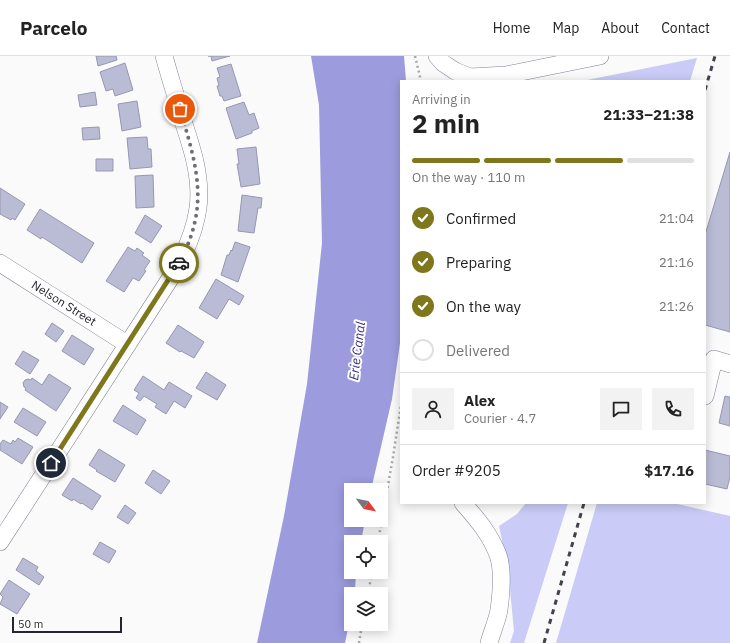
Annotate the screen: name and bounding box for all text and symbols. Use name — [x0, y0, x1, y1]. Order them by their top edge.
text: Parcelo — [20, 16, 87, 40]
text: Home — [493, 19, 530, 37]
text: Map — [552, 19, 579, 37]
text: About — [601, 19, 639, 37]
text: Contact — [661, 19, 710, 37]
text: Arriving in — [412, 91, 471, 108]
pin — [163, 92, 197, 126]
icon: bag — [169, 98, 191, 120]
text: 21:33–21:38 — [603, 105, 694, 124]
text: 2 min — [412, 106, 480, 140]
text: On the way · 110 m — [412, 169, 525, 186]
icon: check — [412, 207, 434, 229]
text: Confirmed — [446, 209, 516, 228]
text: 21:04 — [659, 210, 694, 227]
courier — [159, 243, 199, 283]
icon: check — [412, 251, 434, 273]
icon: car — [168, 252, 190, 274]
text: Preparing — [446, 253, 511, 272]
text: 21:16 — [659, 254, 694, 271]
street label: Nelson Street — [29, 277, 99, 329]
icon: check — [412, 295, 434, 317]
text: On the way — [446, 297, 521, 316]
text: 21:26 — [659, 298, 694, 315]
water label: Erie Canal — [345, 320, 369, 381]
text: Delivered — [446, 341, 510, 360]
button: person — [412, 388, 454, 430]
button: chat — [600, 388, 642, 430]
button: phone — [652, 388, 694, 430]
text: Alex — [464, 391, 495, 410]
text: Courier · 4.7 — [464, 410, 536, 427]
pin — [34, 446, 68, 480]
icon: home — [40, 452, 62, 474]
text: Order #9205 — [412, 461, 501, 480]
text: $17.16 — [644, 461, 694, 480]
north arrow — [344, 483, 388, 527]
map controls — [344, 483, 388, 631]
button: locate — [344, 535, 388, 579]
button: layers — [344, 587, 388, 631]
scale bar — [12, 615, 122, 634]
text: 50 m — [18, 617, 43, 631]

